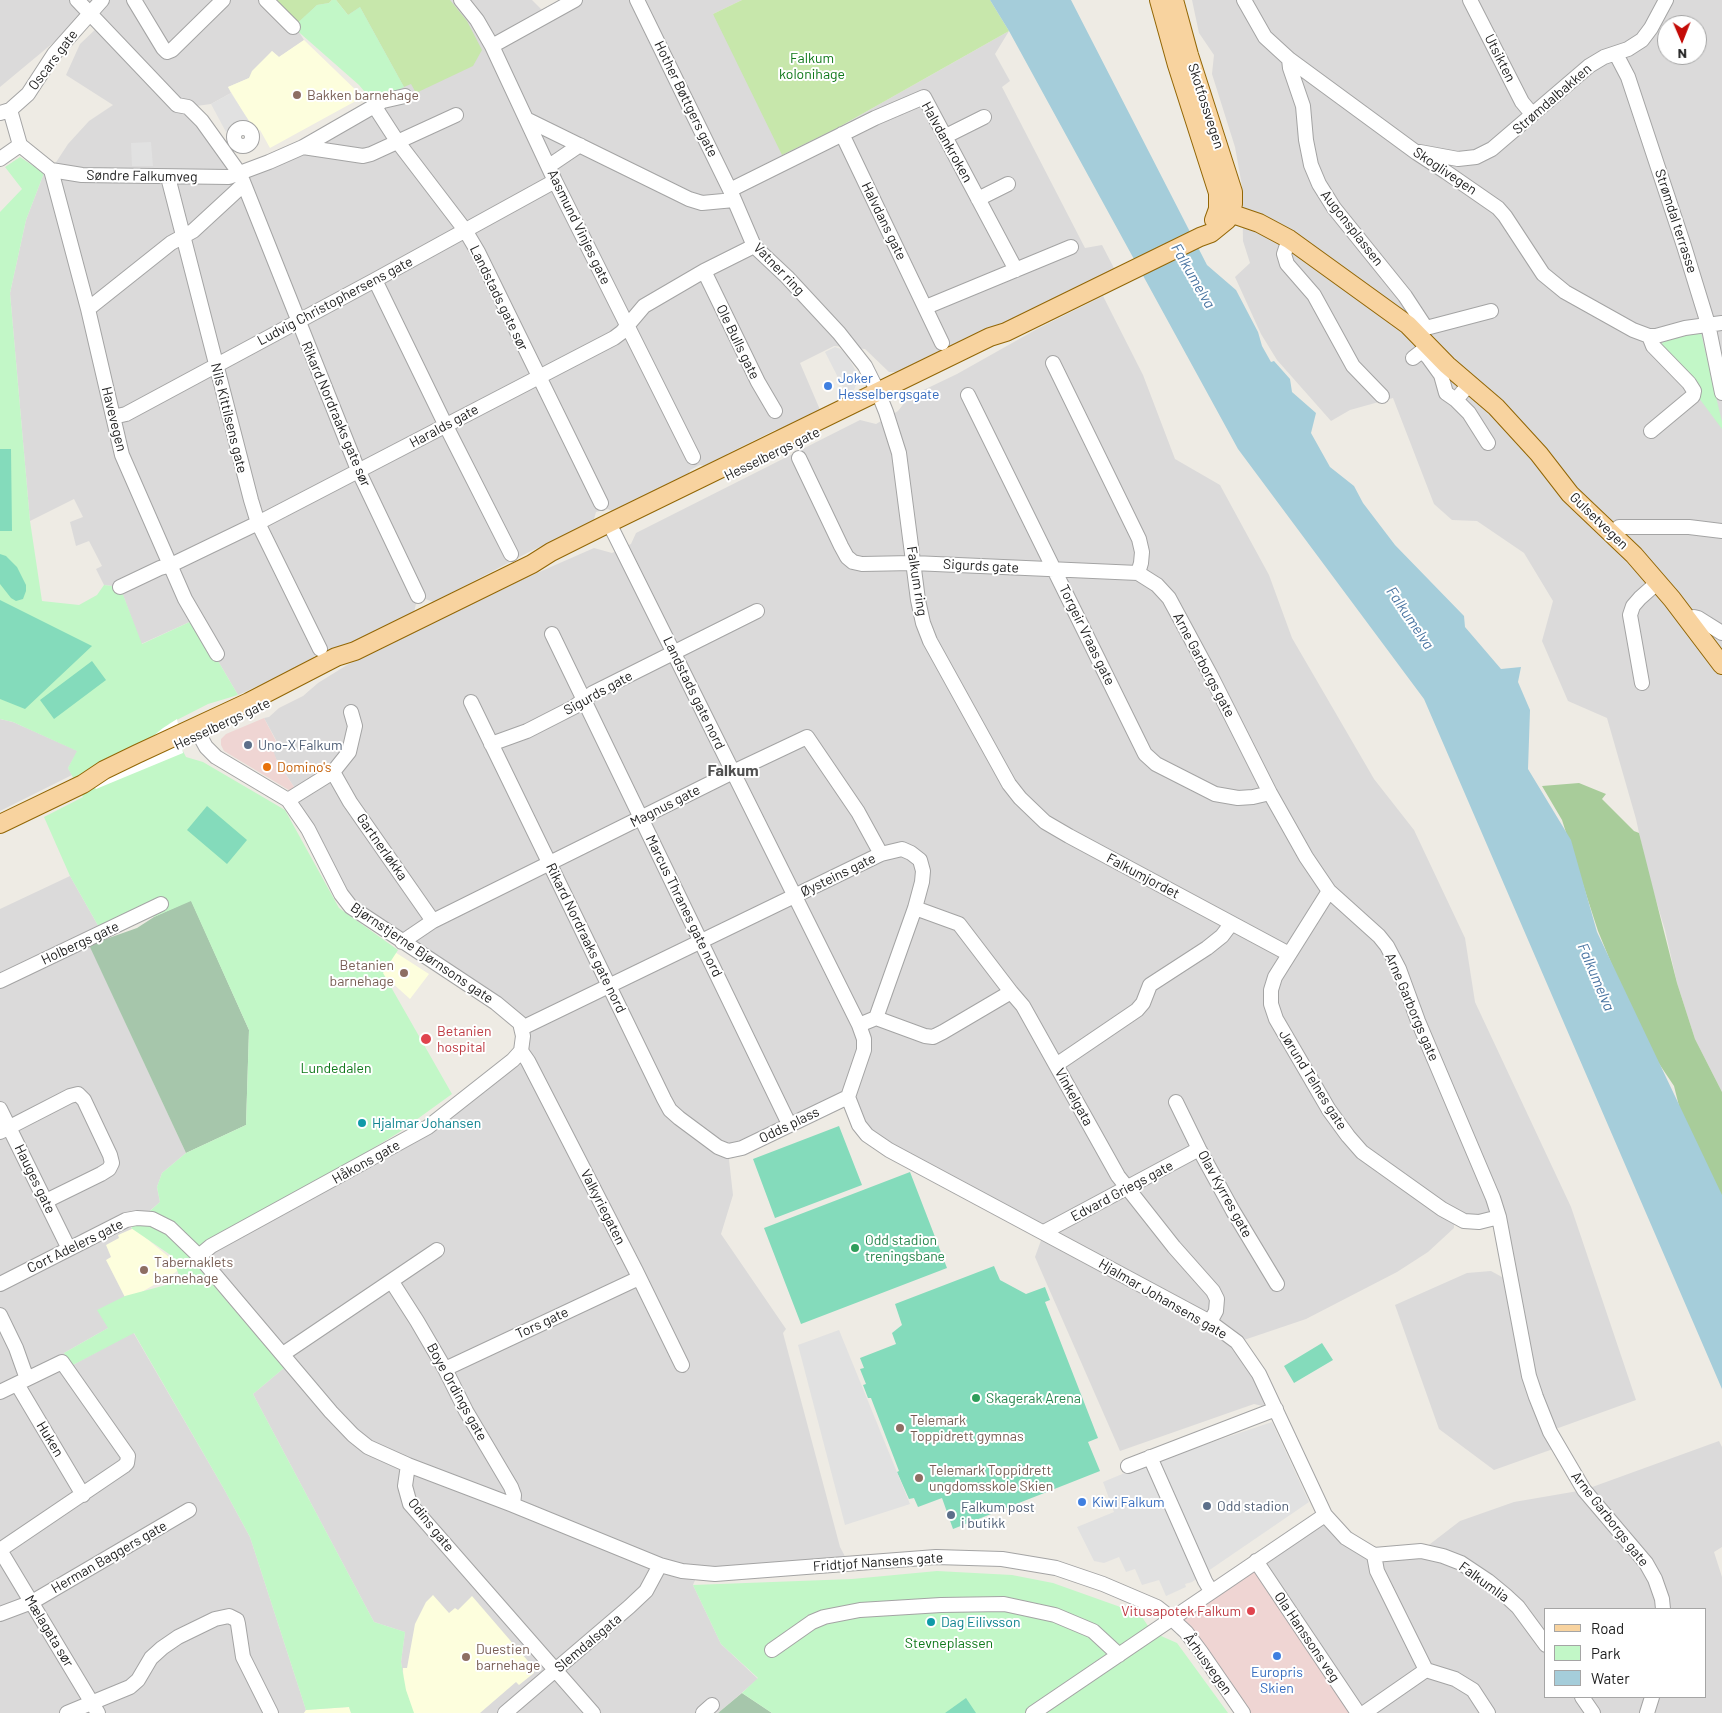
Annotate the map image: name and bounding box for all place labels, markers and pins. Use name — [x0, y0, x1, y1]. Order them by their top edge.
place label: Bakken barnehage — [307, 87, 419, 103]
marker: Bakken barnehage — [291, 89, 303, 101]
place label: Joker Hesselbergsgate — [838, 370, 939, 402]
marker: Joker Hesselbergsgate — [822, 380, 834, 392]
place label: Uno-X Falkum — [258, 737, 343, 753]
marker: Uno-X Falkum — [242, 739, 254, 751]
place label: Domino's — [277, 759, 332, 775]
marker: Domino's — [261, 761, 273, 773]
place label: Betanien barnehage — [330, 957, 394, 990]
marker: Betanien barnehage — [398, 967, 410, 979]
place label: Betanien hospital — [437, 1023, 492, 1056]
marker: Betanien hospital — [419, 1032, 433, 1046]
place label: Hjalmar Johansen — [372, 1115, 481, 1131]
marker: Hjalmar Johansen — [356, 1117, 368, 1129]
place label: Odd stadion treningsbane — [865, 1232, 945, 1264]
marker: Odd stadion treningsbane — [849, 1242, 861, 1254]
place label: Tabernaklets barnehage — [154, 1254, 233, 1286]
marker: Tabernaklets barnehage — [138, 1264, 150, 1276]
place label: Skagerak Arena — [986, 1390, 1081, 1406]
marker: Skagerak Arena — [970, 1392, 982, 1404]
place label: Telemark Toppidrett gymnas — [910, 1412, 1024, 1444]
marker: Telemark Toppidrett gymnas — [894, 1422, 906, 1434]
place label: Telemark Toppidrett ungdomsskole Skien — [929, 1462, 1053, 1494]
marker: Telemark Toppidrett ungdomsskole Skien — [913, 1472, 925, 1484]
place label: Kiwi Falkum — [1092, 1494, 1165, 1510]
marker: Kiwi Falkum — [1076, 1496, 1088, 1508]
place label: Odd stadion — [1217, 1498, 1289, 1514]
place label: Falkum post i butikk — [961, 1499, 1035, 1531]
marker: Odd stadion — [1201, 1500, 1213, 1512]
marker: Falkum post i butikk — [945, 1509, 957, 1521]
place label: Vitusapotek Falkum — [1121, 1603, 1241, 1619]
marker: Vitusapotek Falkum — [1245, 1605, 1257, 1617]
place label: Dag Eilivsson — [941, 1614, 1020, 1630]
marker: Dag Eilivsson — [925, 1616, 937, 1628]
place label: Duestien barnehage — [476, 1641, 540, 1674]
marker: Europris Skien — [1271, 1650, 1283, 1662]
marker: Duestien barnehage — [460, 1651, 472, 1663]
place label: Europris Skien — [1251, 1664, 1303, 1696]

